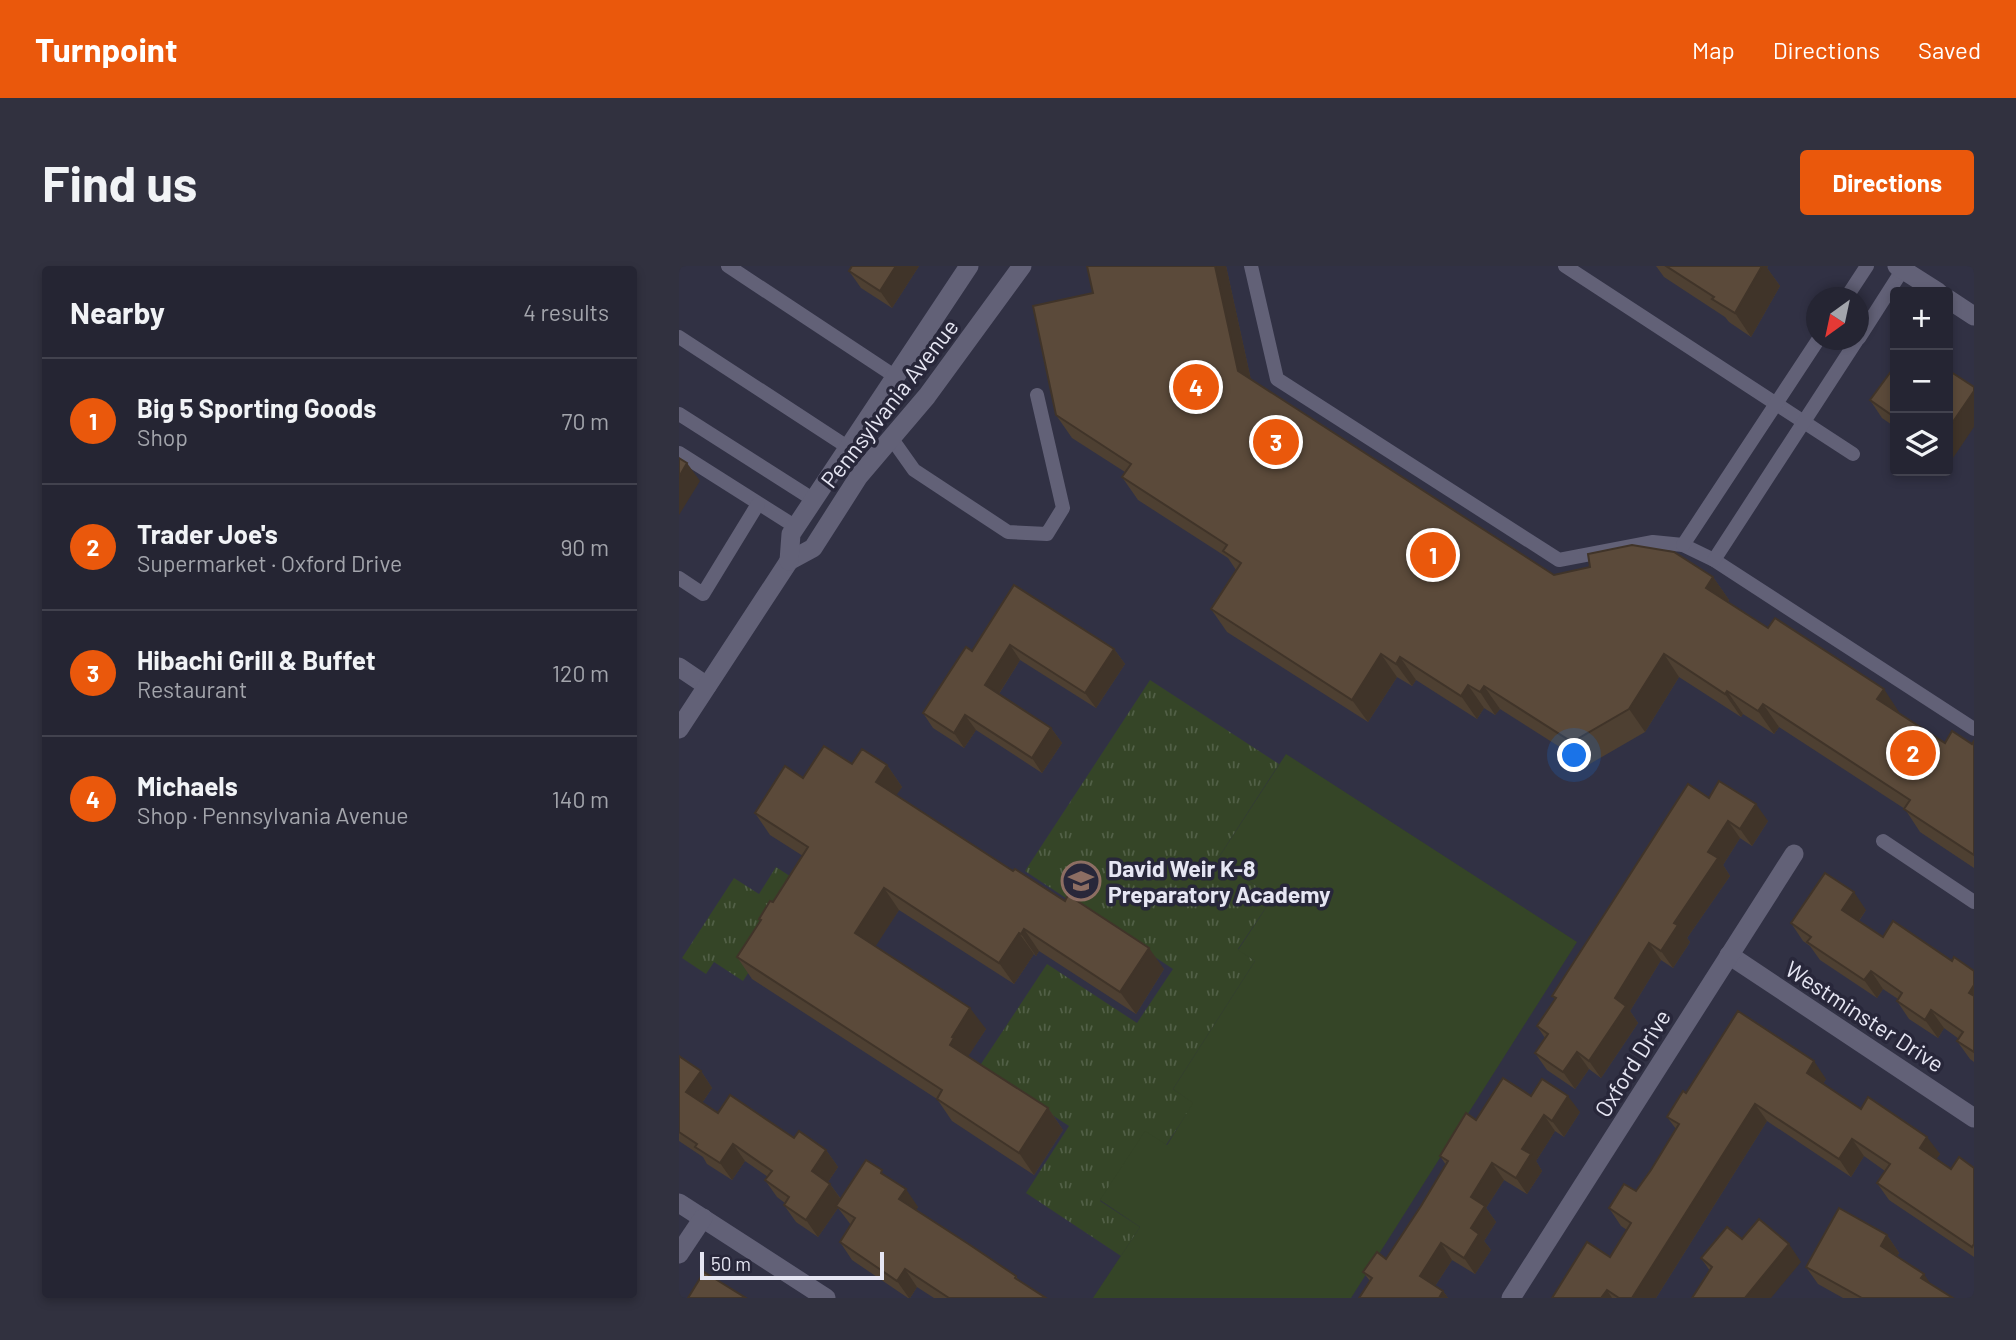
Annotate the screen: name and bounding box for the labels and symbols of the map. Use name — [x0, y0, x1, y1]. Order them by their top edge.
north arrow — [1806, 287, 1869, 350]
street label: Pennsylvania Avenue — [814, 313, 964, 493]
pin: 4 — [1173, 361, 1219, 413]
pin: 3 — [1253, 416, 1299, 468]
pin: 1 — [1410, 529, 1456, 581]
pin: 2 — [1890, 727, 1936, 779]
your location — [1557, 738, 1591, 772]
place label: David Weir K-8 Preparatory Academy — [1108, 854, 1331, 908]
school or university icon: David Weir K-8 Preparatory Academy — [1060, 860, 1102, 902]
street label: Westminster Drive — [1780, 954, 1950, 1078]
street label: Oxford Drive — [1588, 1004, 1676, 1122]
scale bar — [700, 1249, 884, 1281]

